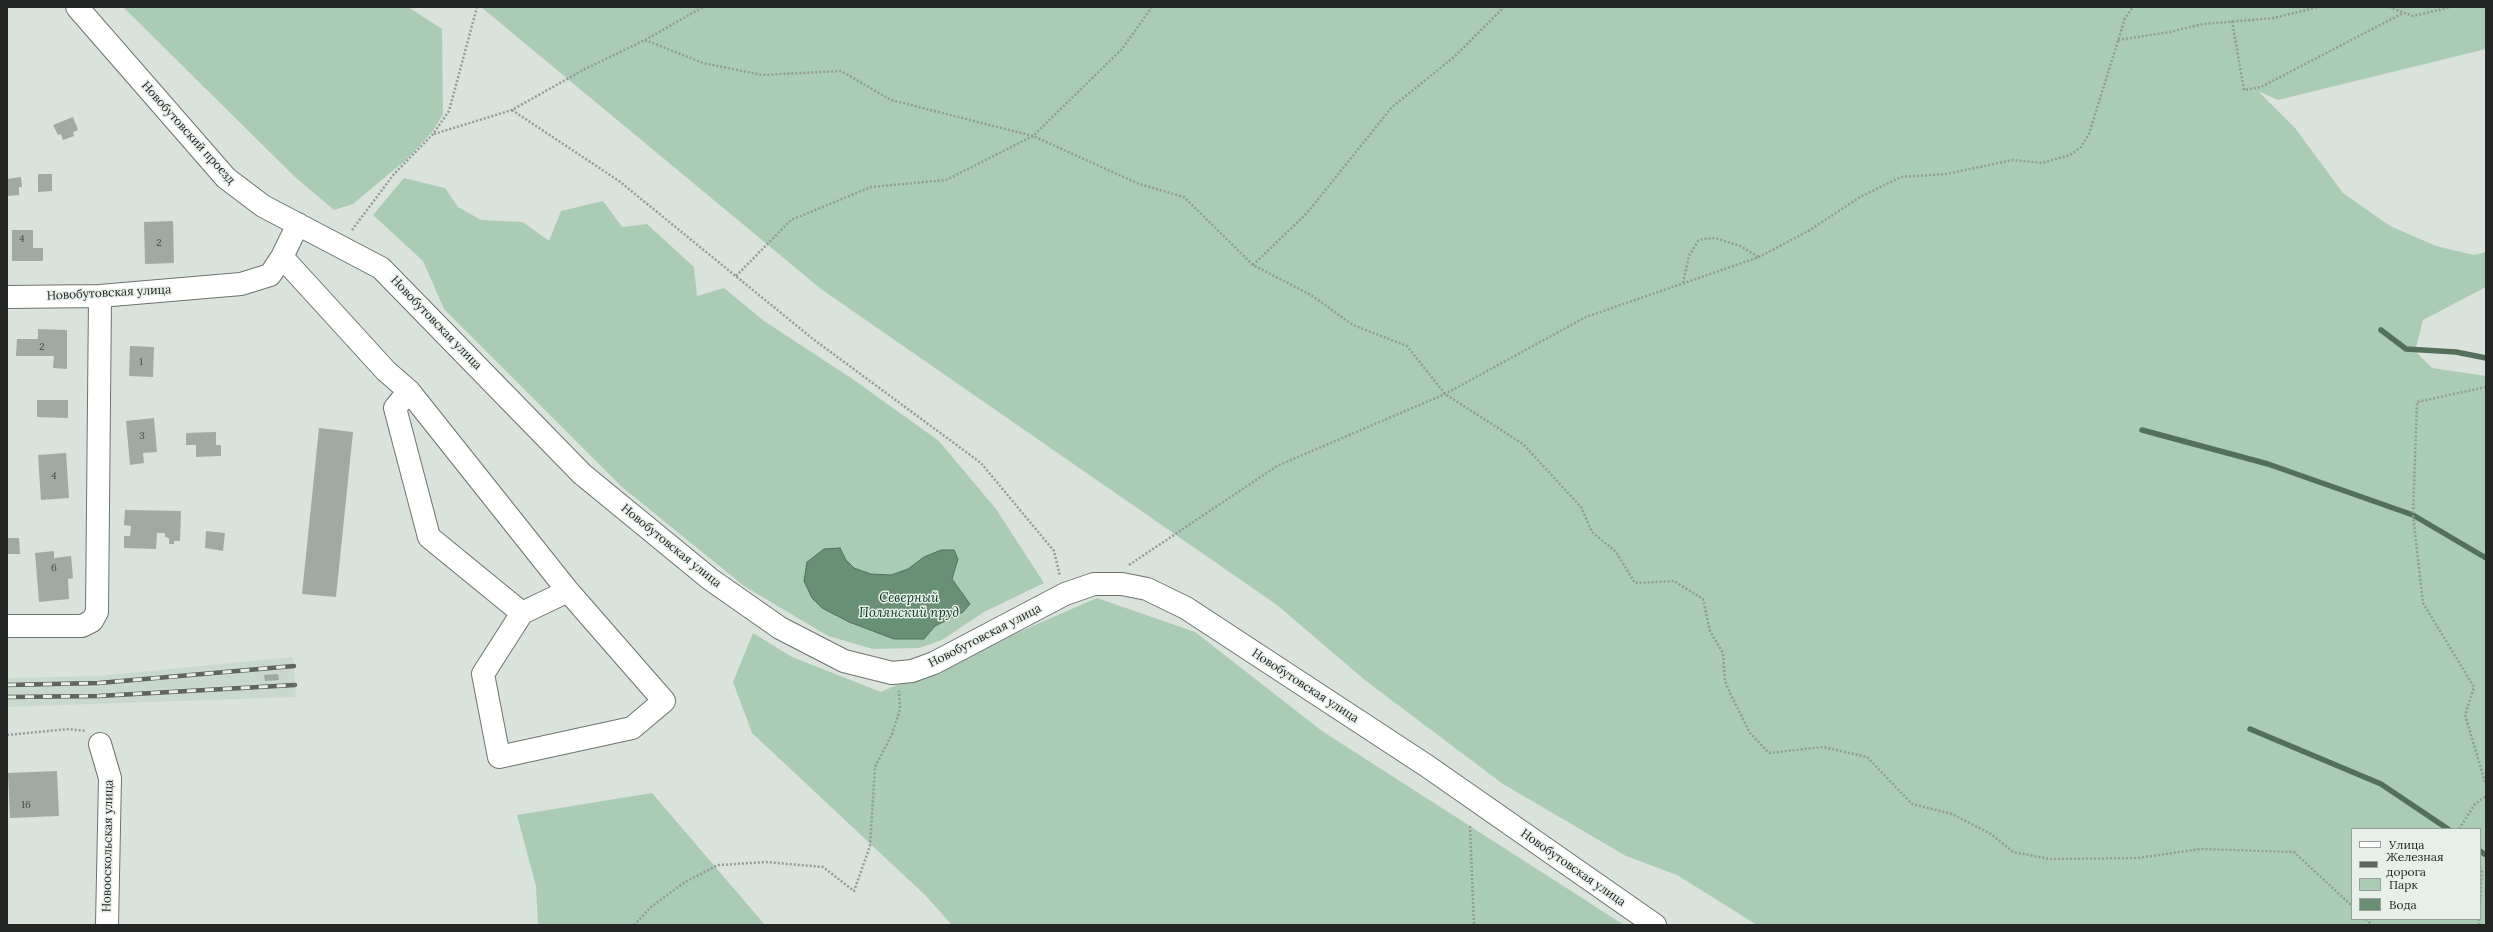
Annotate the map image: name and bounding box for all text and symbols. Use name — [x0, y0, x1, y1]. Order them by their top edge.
street label: Новобутовский проезд — [138, 79, 238, 187]
house number: 4 — [19, 233, 25, 245]
house number: 2 — [156, 237, 162, 249]
street label: Новобутовская улица — [388, 273, 484, 373]
street label: Новобутовская улица — [46, 283, 172, 303]
house number: 2 — [39, 341, 45, 353]
house number: 1 — [139, 356, 143, 368]
house number: 3 — [139, 430, 145, 442]
house number: 4 — [51, 470, 57, 482]
street label: Новобутовская улица — [618, 501, 724, 591]
house number: 6 — [51, 562, 57, 574]
water label: Северный Полянский пруд — [859, 590, 959, 621]
street label: Новобутовская улица — [926, 601, 1044, 671]
street label: Новобутовская улица — [1249, 646, 1361, 726]
street label: Новооскольская улица — [100, 780, 116, 912]
house number: 16 — [21, 799, 31, 811]
street label: Новобутовская улица — [1518, 826, 1628, 910]
legend — [2351, 828, 2481, 920]
text: Улица — [2389, 837, 2425, 852]
text: Железная дорога — [2386, 849, 2444, 879]
text: Парк — [2389, 877, 2418, 892]
text: Вода — [2389, 897, 2417, 912]

